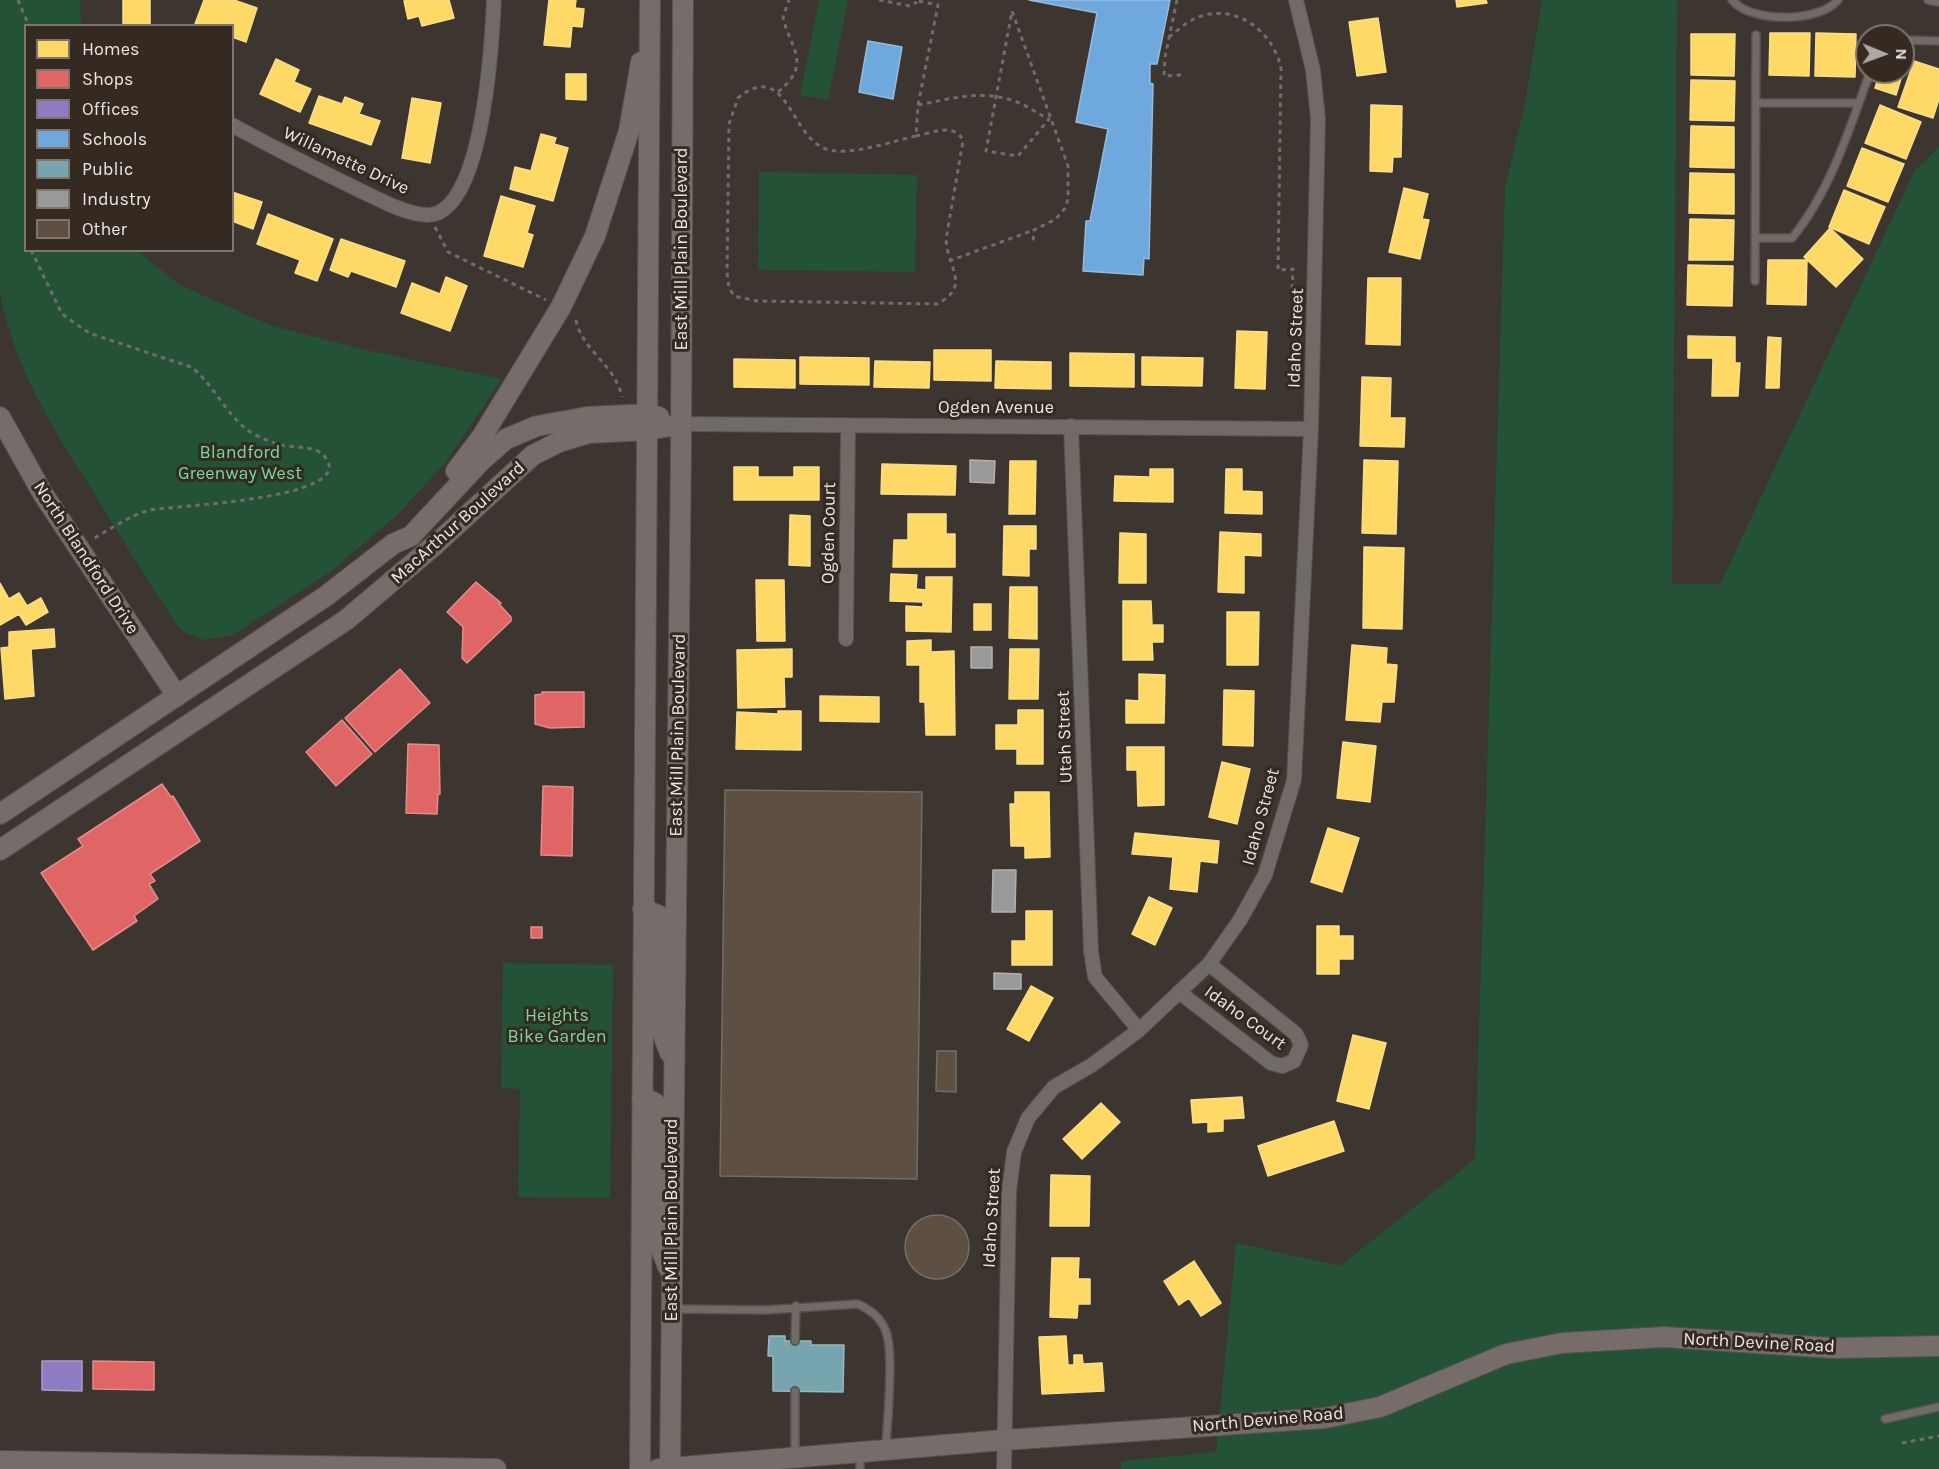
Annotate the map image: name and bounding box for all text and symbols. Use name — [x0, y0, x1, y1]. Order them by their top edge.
legend — [24, 24, 234, 252]
north arrow — [1855, 24, 1915, 84]
text: Homes — [82, 38, 139, 60]
text: N — [1892, 48, 1911, 60]
text: Shops — [82, 68, 134, 90]
text: Offices — [82, 98, 139, 120]
street label: Willamette Drive — [280, 122, 412, 200]
text: Schools — [82, 128, 147, 150]
street label: East Mill Plain Boulevard — [671, 147, 693, 351]
text: Public — [82, 158, 133, 180]
text: Industry — [82, 188, 151, 210]
text: Other — [82, 218, 127, 240]
street label: Idaho Street — [1283, 288, 1309, 388]
street label: Ogden Avenue — [938, 397, 1054, 419]
park label: Blandford Greenway West — [178, 442, 302, 484]
street label: MacArthur Boulevard — [387, 457, 529, 589]
street label: North Blandford Drive — [29, 478, 143, 638]
street label: Ogden Court — [817, 482, 841, 584]
street label: East Mill Plain Boulevard — [665, 633, 691, 837]
street label: Utah Street — [1053, 690, 1077, 784]
street label: Idaho Street — [1238, 766, 1284, 868]
street label: Idaho Court — [1200, 981, 1290, 1055]
park label: Heights Bike Garden — [508, 1005, 606, 1048]
street label: East Mill Plain Boulevard — [661, 1118, 683, 1322]
street label: Idaho Street — [979, 1168, 1005, 1268]
street label: North Devine Road — [1683, 1328, 1835, 1358]
street label: North Devine Road — [1191, 1403, 1345, 1437]

